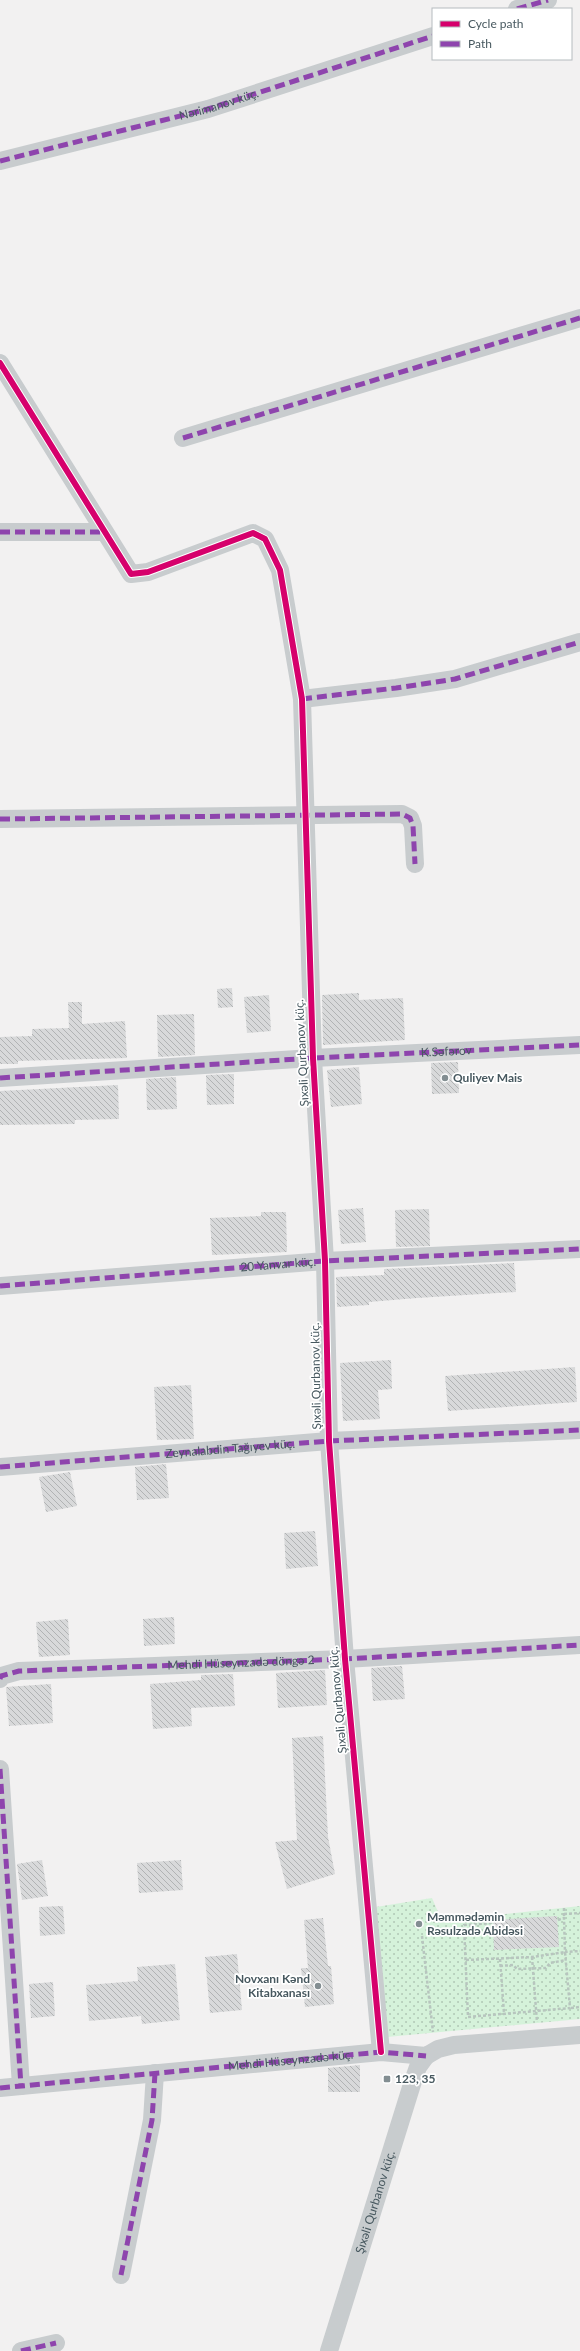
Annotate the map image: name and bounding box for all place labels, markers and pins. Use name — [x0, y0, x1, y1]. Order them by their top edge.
place label: Quliyev Mais — [453, 1070, 522, 1085]
marker: Quliyev Mais — [440, 1073, 450, 1083]
place label: Məmmədəmin Rəsulzadə Abidəsi — [427, 1909, 523, 1938]
marker: Məmmədəmin Rəsulzadə Abidəsi — [414, 1919, 424, 1929]
place label: Novxanı Kənd Kitabxanası — [235, 1971, 310, 2000]
marker: Novxanı Kənd Kitabxanası — [313, 1981, 323, 1991]
place label: 123, 35 — [395, 2071, 436, 2086]
marker: 123, 35 — [382, 2074, 392, 2084]

